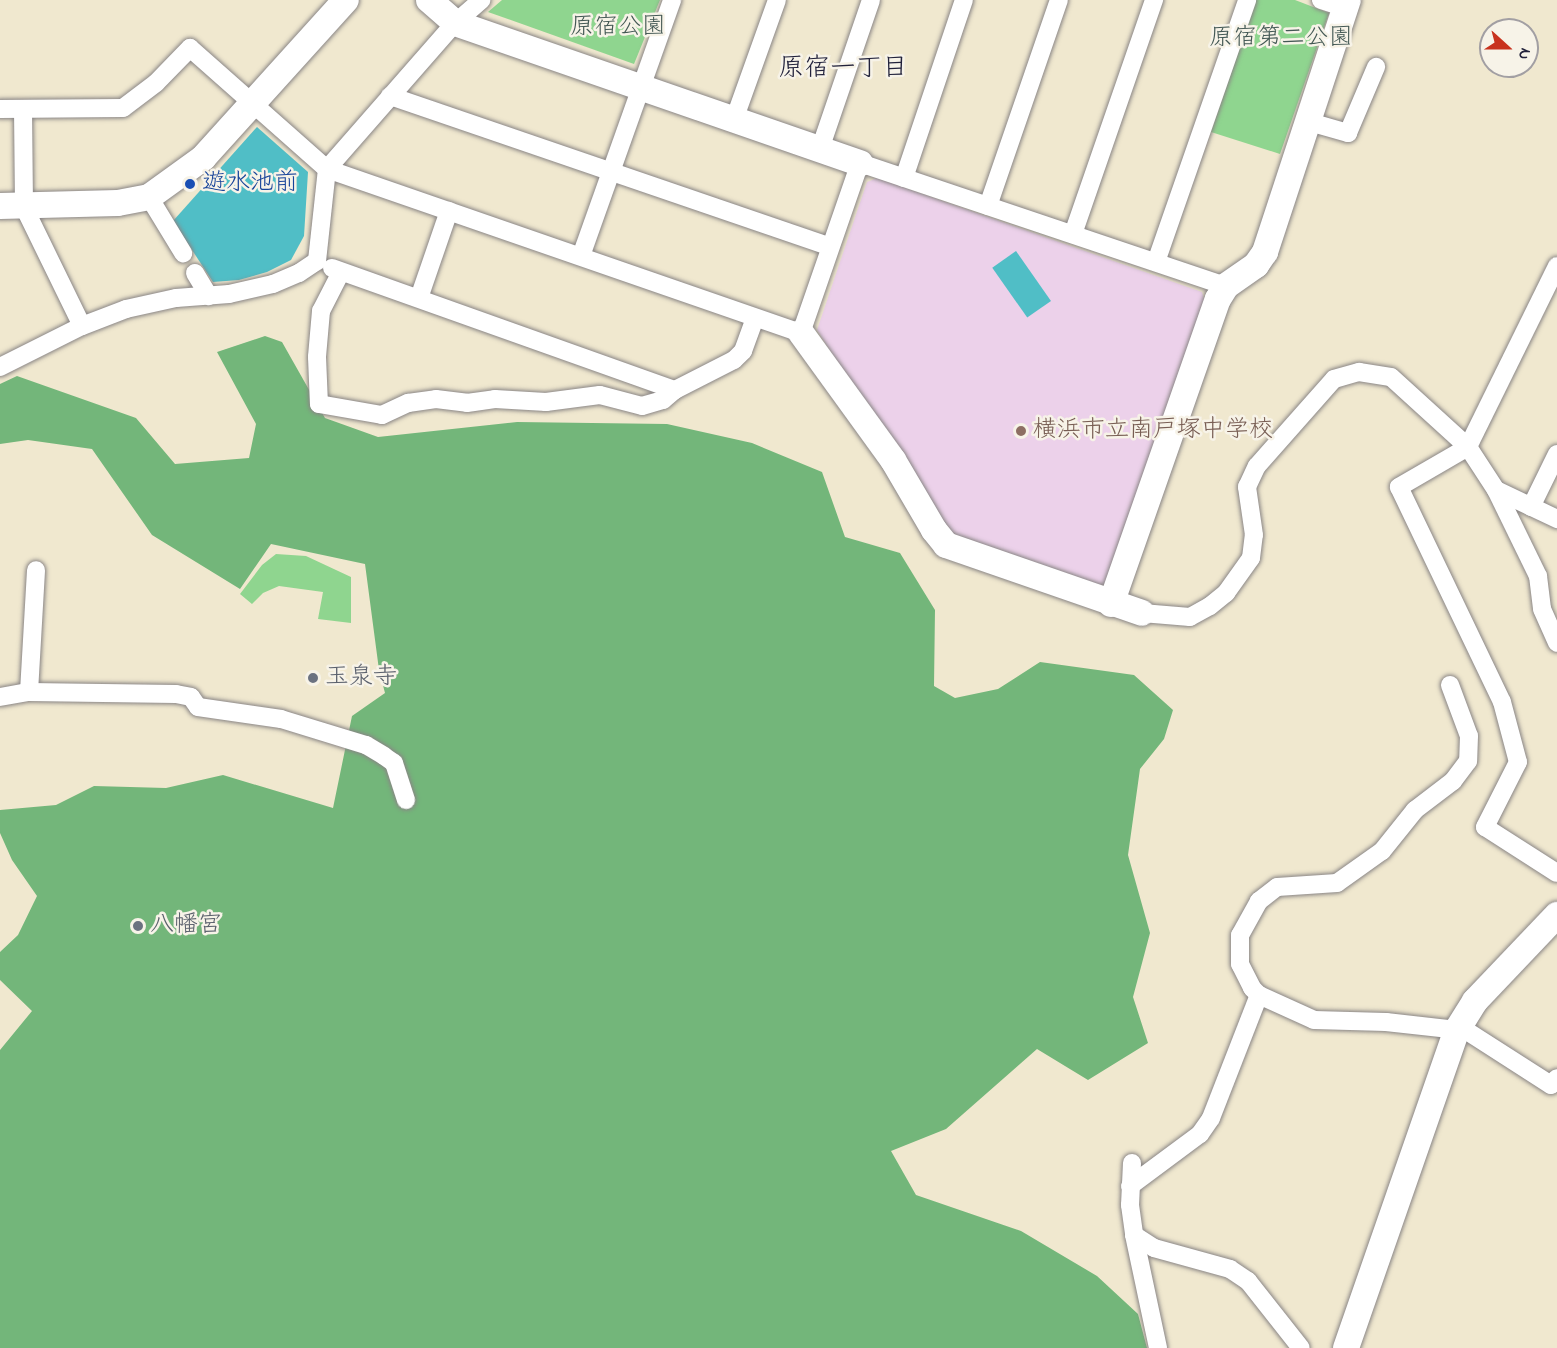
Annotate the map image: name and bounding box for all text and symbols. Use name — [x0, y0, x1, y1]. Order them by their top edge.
park label: 原宿公園 — [570, 14, 666, 42]
north arrow — [1479, 18, 1539, 78]
park label: 原宿第二公園 — [1209, 25, 1353, 53]
text: N — [1511, 44, 1537, 63]
district label: 原宿一丁目 — [778, 54, 908, 86]
place label: 遊水池前 — [202, 170, 298, 198]
marker: 遊水池前 — [183, 177, 197, 191]
place label: 横浜市立南戸塚中学校 — [1033, 417, 1273, 445]
marker: 横浜市立南戸塚中学校 — [1014, 424, 1028, 438]
place label: 玉泉寺 — [325, 664, 397, 692]
marker: 玉泉寺 — [306, 671, 320, 685]
place label: 八幡宮 — [150, 912, 222, 940]
marker: 八幡宮 — [131, 919, 145, 933]

